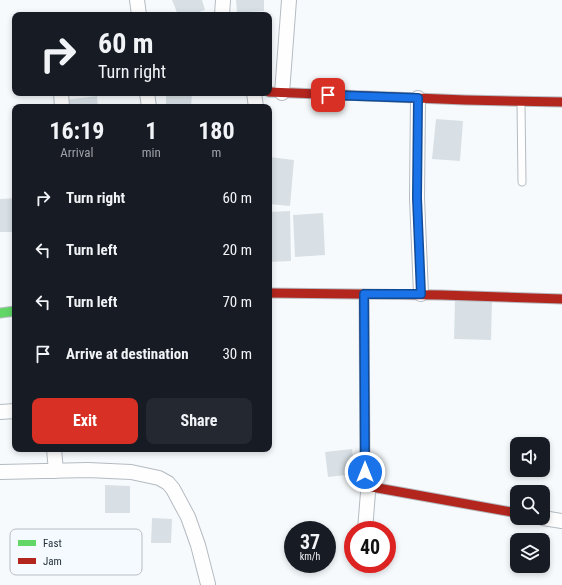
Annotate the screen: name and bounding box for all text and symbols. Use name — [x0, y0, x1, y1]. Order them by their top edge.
text: 60 m — [98, 27, 154, 60]
icon: right — [32, 28, 84, 80]
text: Turn right — [98, 61, 166, 82]
pin — [311, 78, 345, 112]
icon: arrive — [317, 84, 339, 106]
text: 16:19 — [49, 117, 104, 145]
text: 1 — [145, 117, 157, 145]
text: 180 — [198, 117, 235, 145]
text: Arrival — [60, 145, 93, 160]
text: min — [142, 145, 161, 160]
text: m — [212, 145, 221, 160]
icon: right — [32, 187, 54, 209]
text: Turn right — [66, 189, 125, 207]
text: 60 m — [222, 189, 252, 207]
icon: left — [32, 239, 54, 261]
text: Turn left — [66, 241, 117, 259]
text: 20 m — [222, 241, 252, 259]
icon: left — [32, 291, 54, 313]
text: Turn left — [66, 293, 117, 311]
text: 70 m — [222, 293, 252, 311]
icon: arrive — [32, 343, 54, 365]
text: Arrive at destination — [66, 345, 189, 363]
text: 30 m — [222, 345, 252, 363]
button: Exit — [32, 398, 138, 444]
button: Share — [146, 398, 252, 444]
map controls — [510, 437, 550, 573]
button: sound — [510, 437, 550, 477]
position arrow — [344, 451, 386, 493]
button: search — [510, 485, 550, 525]
speed limit sign: 40 — [344, 521, 396, 573]
legend — [10, 529, 142, 575]
text: 37 — [300, 530, 320, 554]
button: layers — [510, 533, 550, 573]
text: Fast — [43, 537, 62, 550]
text: km/h — [300, 551, 320, 562]
text: Jam — [43, 555, 62, 568]

